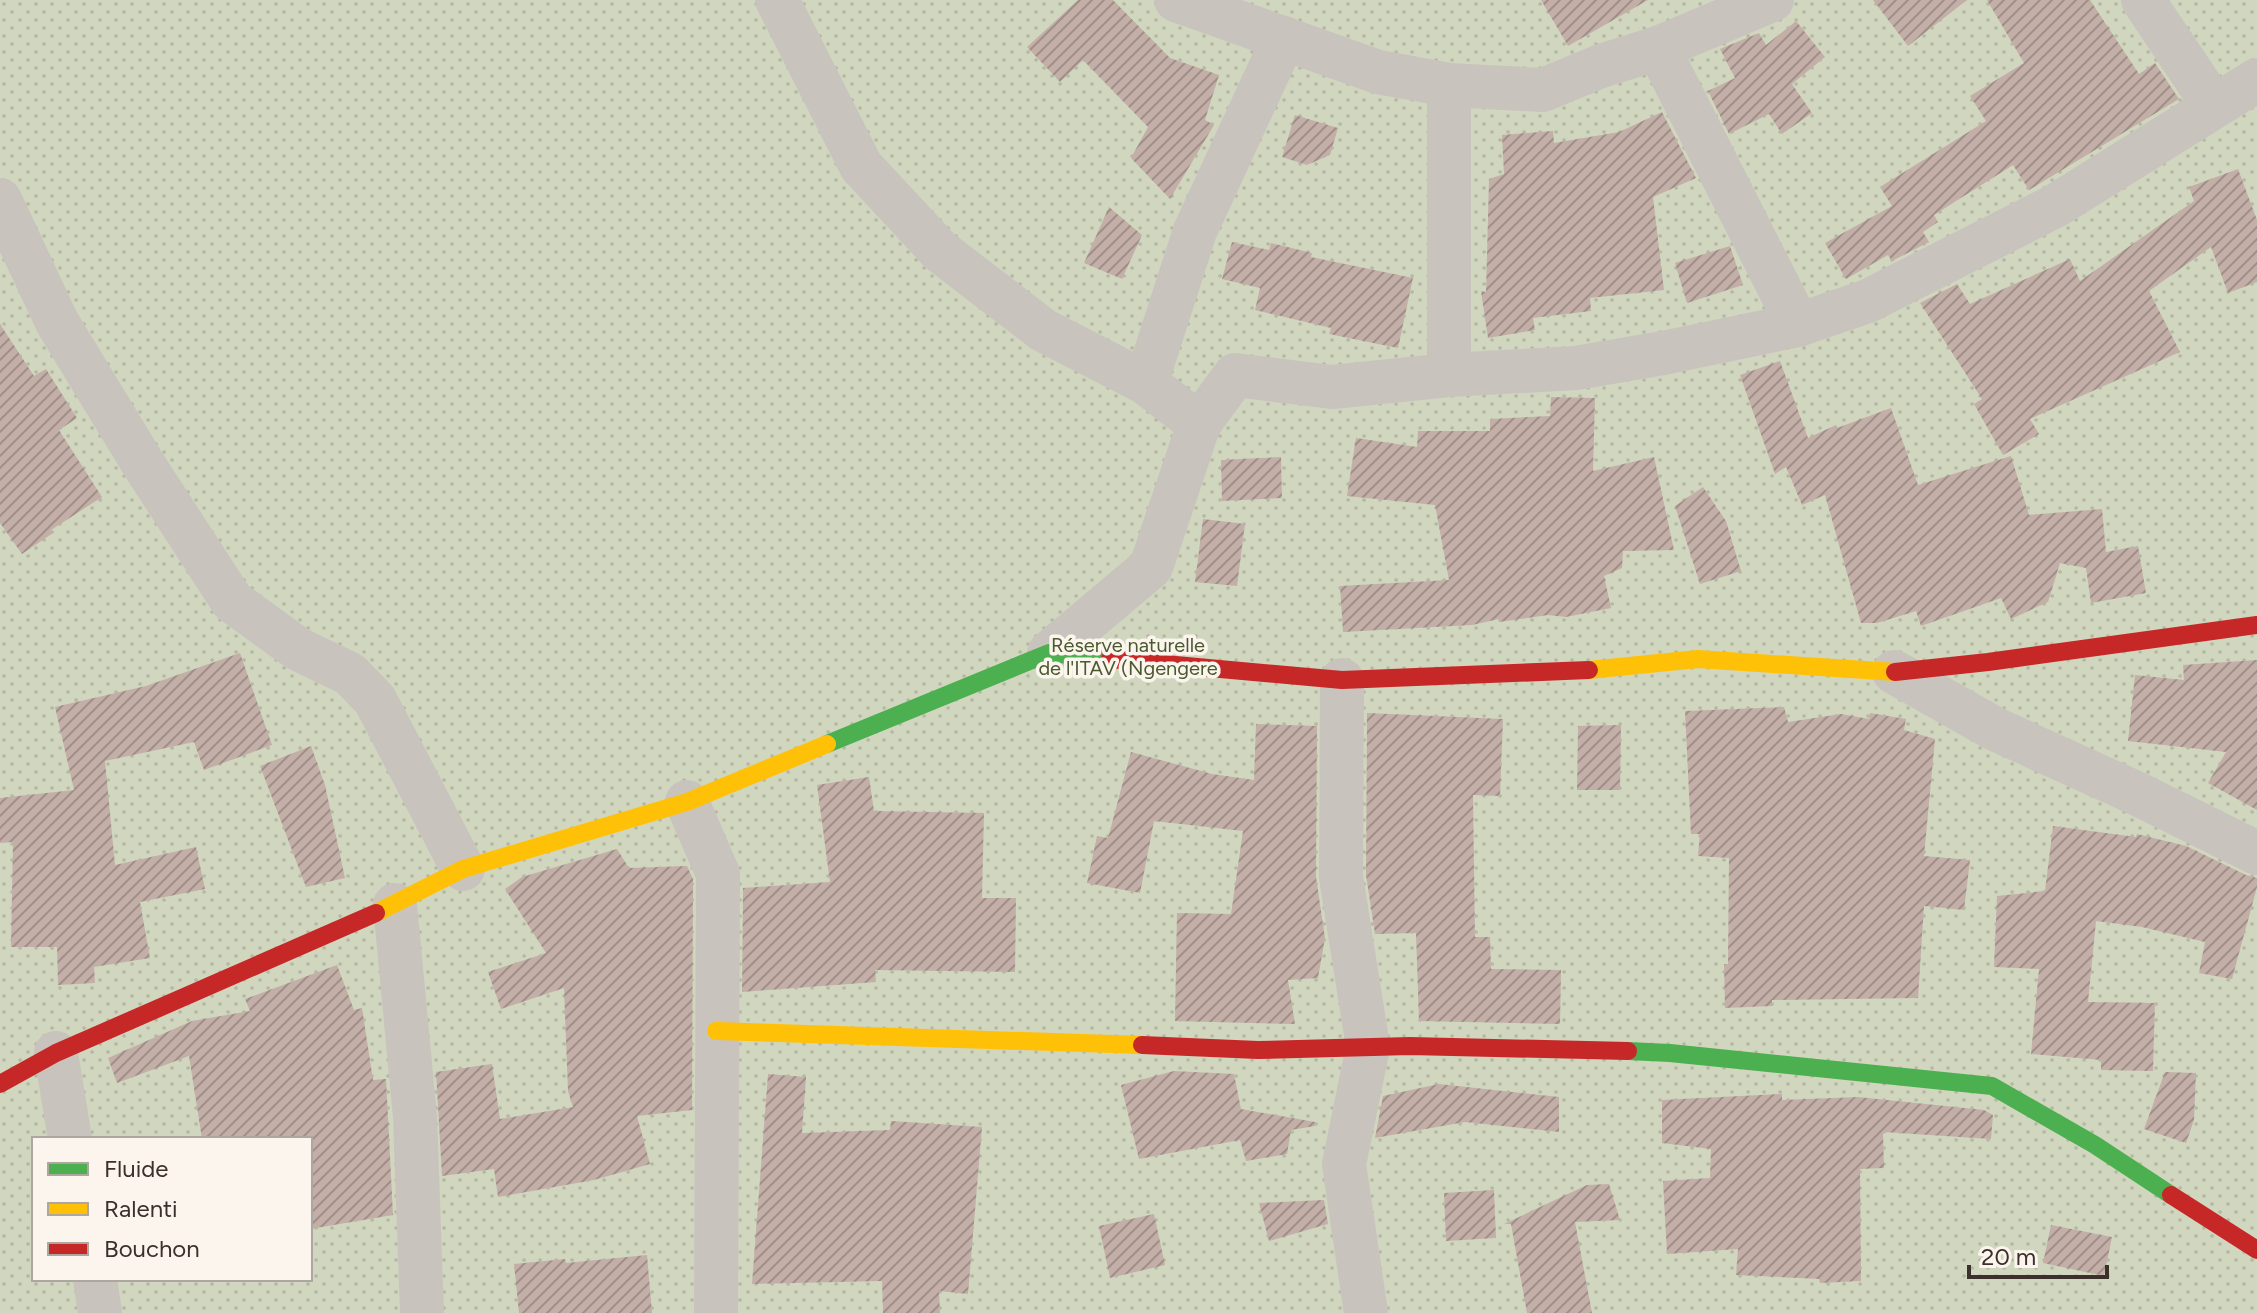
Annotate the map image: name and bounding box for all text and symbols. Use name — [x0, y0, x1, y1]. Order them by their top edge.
park label: Réserve naturelle de l'ITAV (Ngengere — [1038, 633, 1218, 680]
legend — [32, 1137, 312, 1281]
text: Fluide — [104, 1154, 168, 1183]
text: Ralenti — [104, 1194, 178, 1223]
scale bar — [1969, 1229, 2107, 1279]
text: Bouchon — [104, 1234, 200, 1263]
text: 20 m — [1981, 1242, 2036, 1271]

